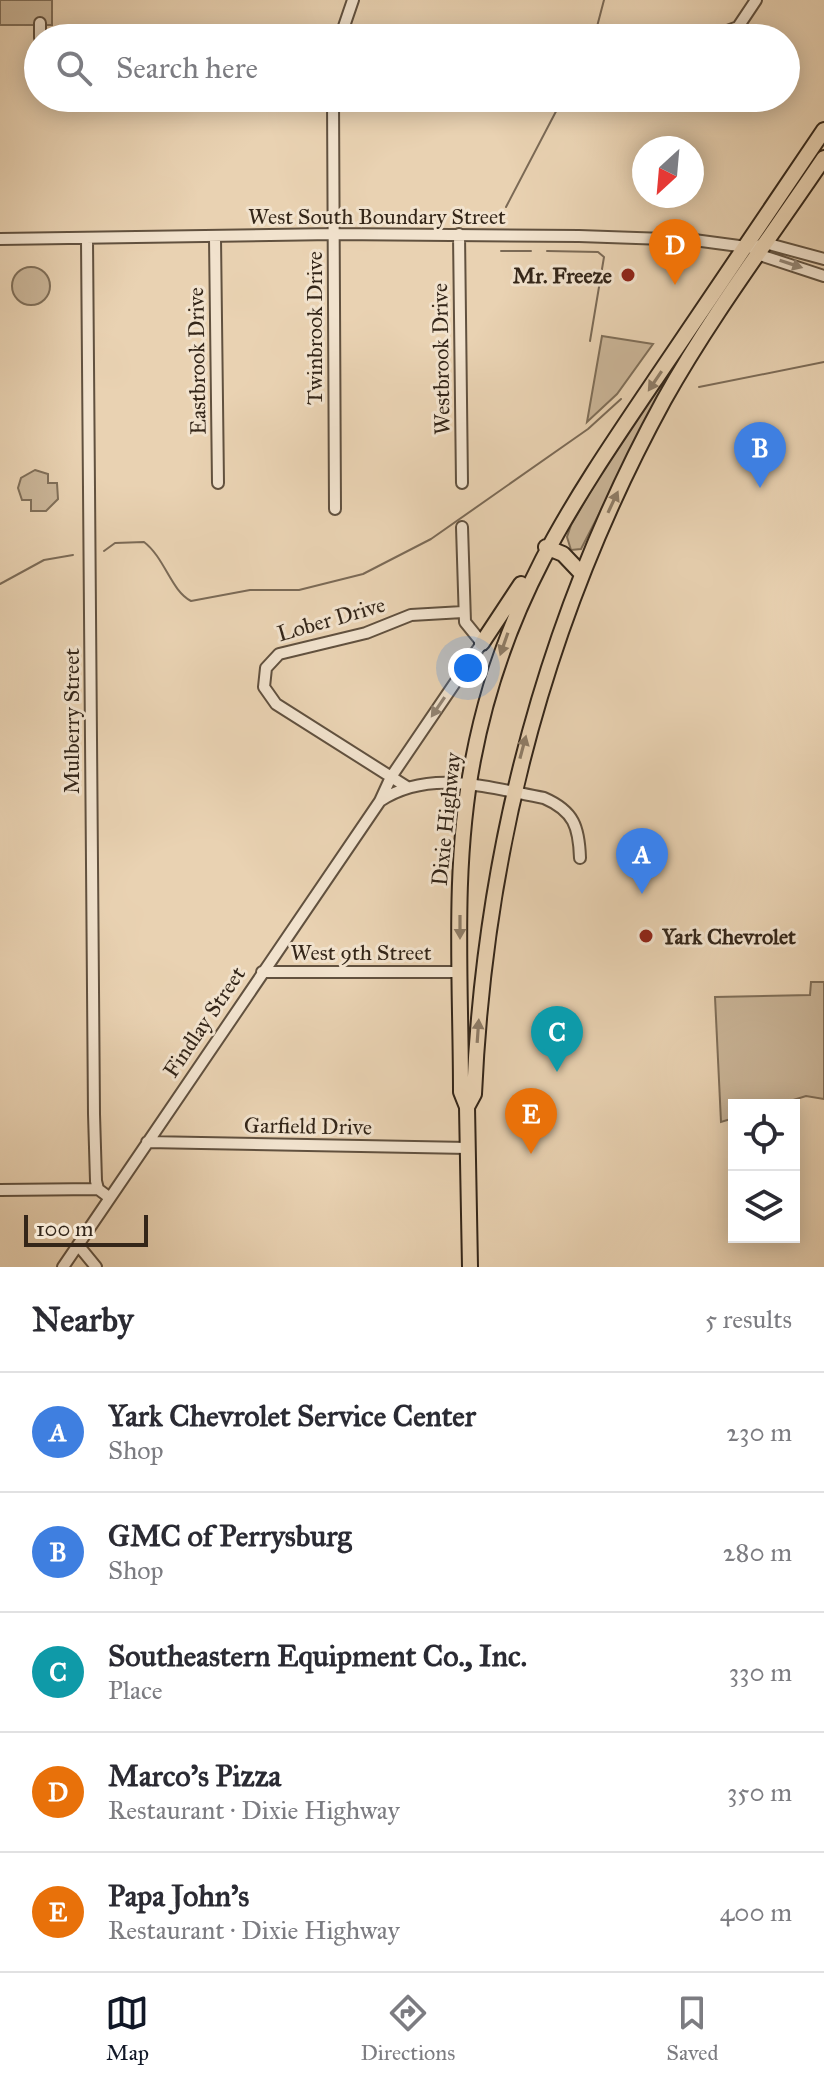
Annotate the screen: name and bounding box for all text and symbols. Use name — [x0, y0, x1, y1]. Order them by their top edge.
search box — [24, 24, 800, 112]
icon: search — [52, 46, 96, 90]
text: Search here — [116, 50, 258, 86]
north arrow — [632, 136, 704, 208]
street label: West South Boundary Street — [248, 203, 506, 230]
pin: D — [649, 219, 701, 285]
street label: Twinbrook Drive — [301, 251, 328, 405]
one-way arrow — [779, 259, 803, 271]
place label: Mr. Freeze — [513, 262, 612, 289]
marker: Mr. Freeze — [619, 266, 637, 284]
street label: Westbrook Drive — [426, 283, 456, 435]
street label: Eastbrook Drive — [182, 287, 212, 435]
one-way arrow — [648, 370, 663, 391]
pin: B — [734, 422, 786, 488]
one-way arrow — [607, 491, 620, 514]
street label: Lober Drive — [274, 591, 388, 647]
one-way arrow — [497, 633, 510, 657]
street label: Mulberry Street — [58, 648, 85, 794]
your location — [448, 648, 488, 688]
one-way arrow — [431, 697, 446, 718]
one-way arrow — [518, 734, 530, 759]
street label: Dixie Highway — [426, 750, 467, 887]
pin: A — [616, 828, 668, 894]
one-way arrow — [454, 915, 466, 940]
place label: Yark Chevrolet — [661, 923, 796, 950]
marker: Yark Chevrolet — [637, 927, 655, 945]
street label: West 9th Street — [291, 939, 432, 966]
street label: Findlay Street — [157, 961, 251, 1083]
pin: C — [531, 1006, 583, 1072]
one-way arrow — [471, 1018, 484, 1043]
pin: E — [505, 1088, 557, 1154]
map controls — [728, 1099, 800, 1243]
button: locate — [728, 1099, 800, 1171]
street label: Garfield Drive — [244, 1111, 372, 1141]
button: layers — [728, 1171, 800, 1243]
scale bar — [24, 1211, 148, 1247]
text: 100 m — [36, 1215, 93, 1242]
text: Nearby — [32, 1299, 134, 1340]
text: 5 results — [705, 1303, 792, 1335]
text: Yark Chevrolet Service Center — [108, 1398, 476, 1434]
text: A — [49, 1416, 67, 1448]
text: 230 m — [726, 1416, 792, 1448]
text: Shop — [108, 1434, 164, 1466]
text: GMC of Perrysburg — [108, 1518, 351, 1554]
text: B — [49, 1536, 67, 1568]
text: 280 m — [723, 1536, 792, 1568]
text: Shop — [108, 1554, 164, 1586]
text: Southeastern Equipment Co., Inc. — [108, 1638, 527, 1674]
text: C — [49, 1656, 67, 1688]
text: 330 m — [729, 1656, 792, 1688]
text: Place — [108, 1674, 163, 1706]
text: Marco's Pizza — [108, 1758, 281, 1794]
text: D — [48, 1776, 68, 1808]
text: 350 m — [727, 1776, 792, 1808]
text: Restaurant · Dixie Highway — [108, 1794, 400, 1826]
text: Papa John's — [108, 1878, 249, 1914]
text: E — [49, 1896, 67, 1928]
text: 400 m — [720, 1896, 792, 1928]
text: Restaurant · Dixie Highway — [108, 1914, 400, 1946]
tab: Map — [105, 1991, 149, 2066]
tab: Directions — [360, 1991, 455, 2066]
tab: Saved — [666, 1991, 718, 2066]

